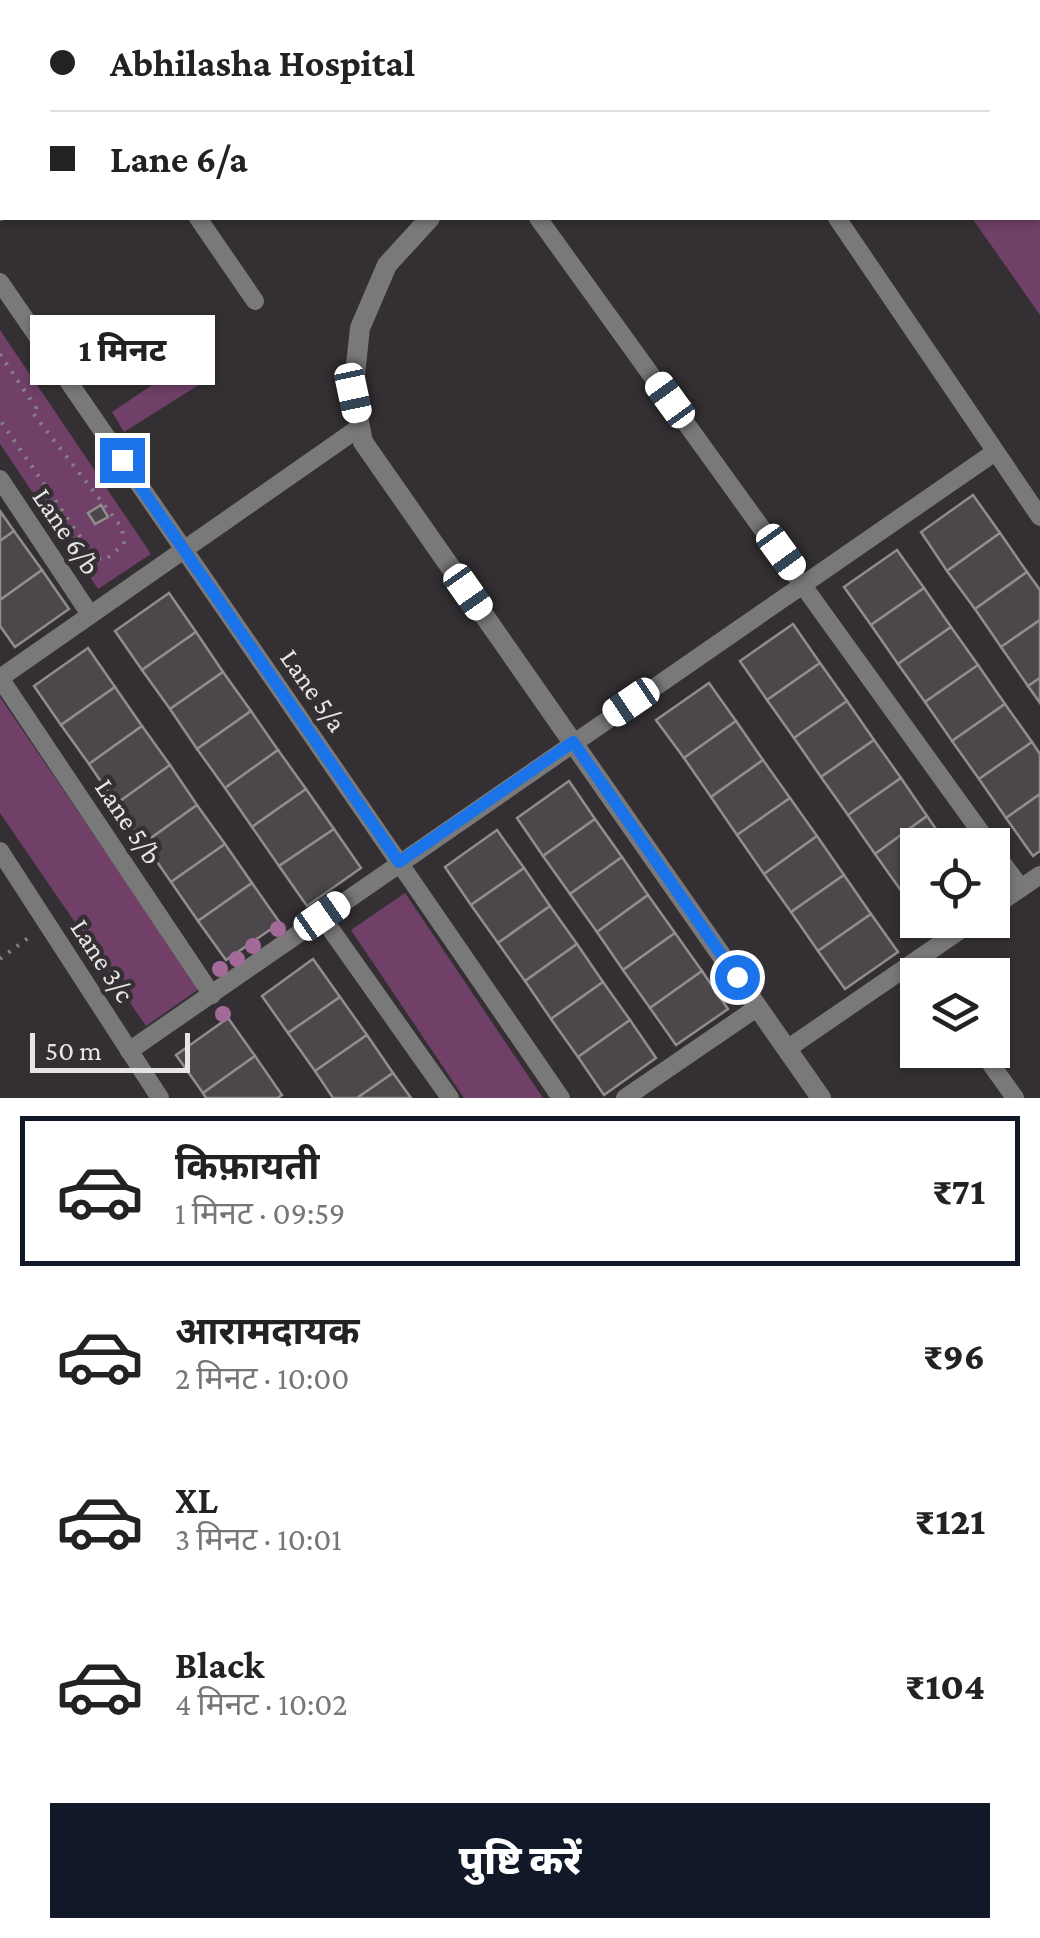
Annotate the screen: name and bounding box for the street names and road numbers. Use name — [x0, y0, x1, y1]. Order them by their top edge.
street label: Lane 6/b — [27, 482, 107, 580]
street label: Lane 5/a — [274, 643, 353, 738]
street label: Lane 5/b — [89, 773, 168, 870]
street label: Lane 3/c — [64, 913, 141, 1008]

